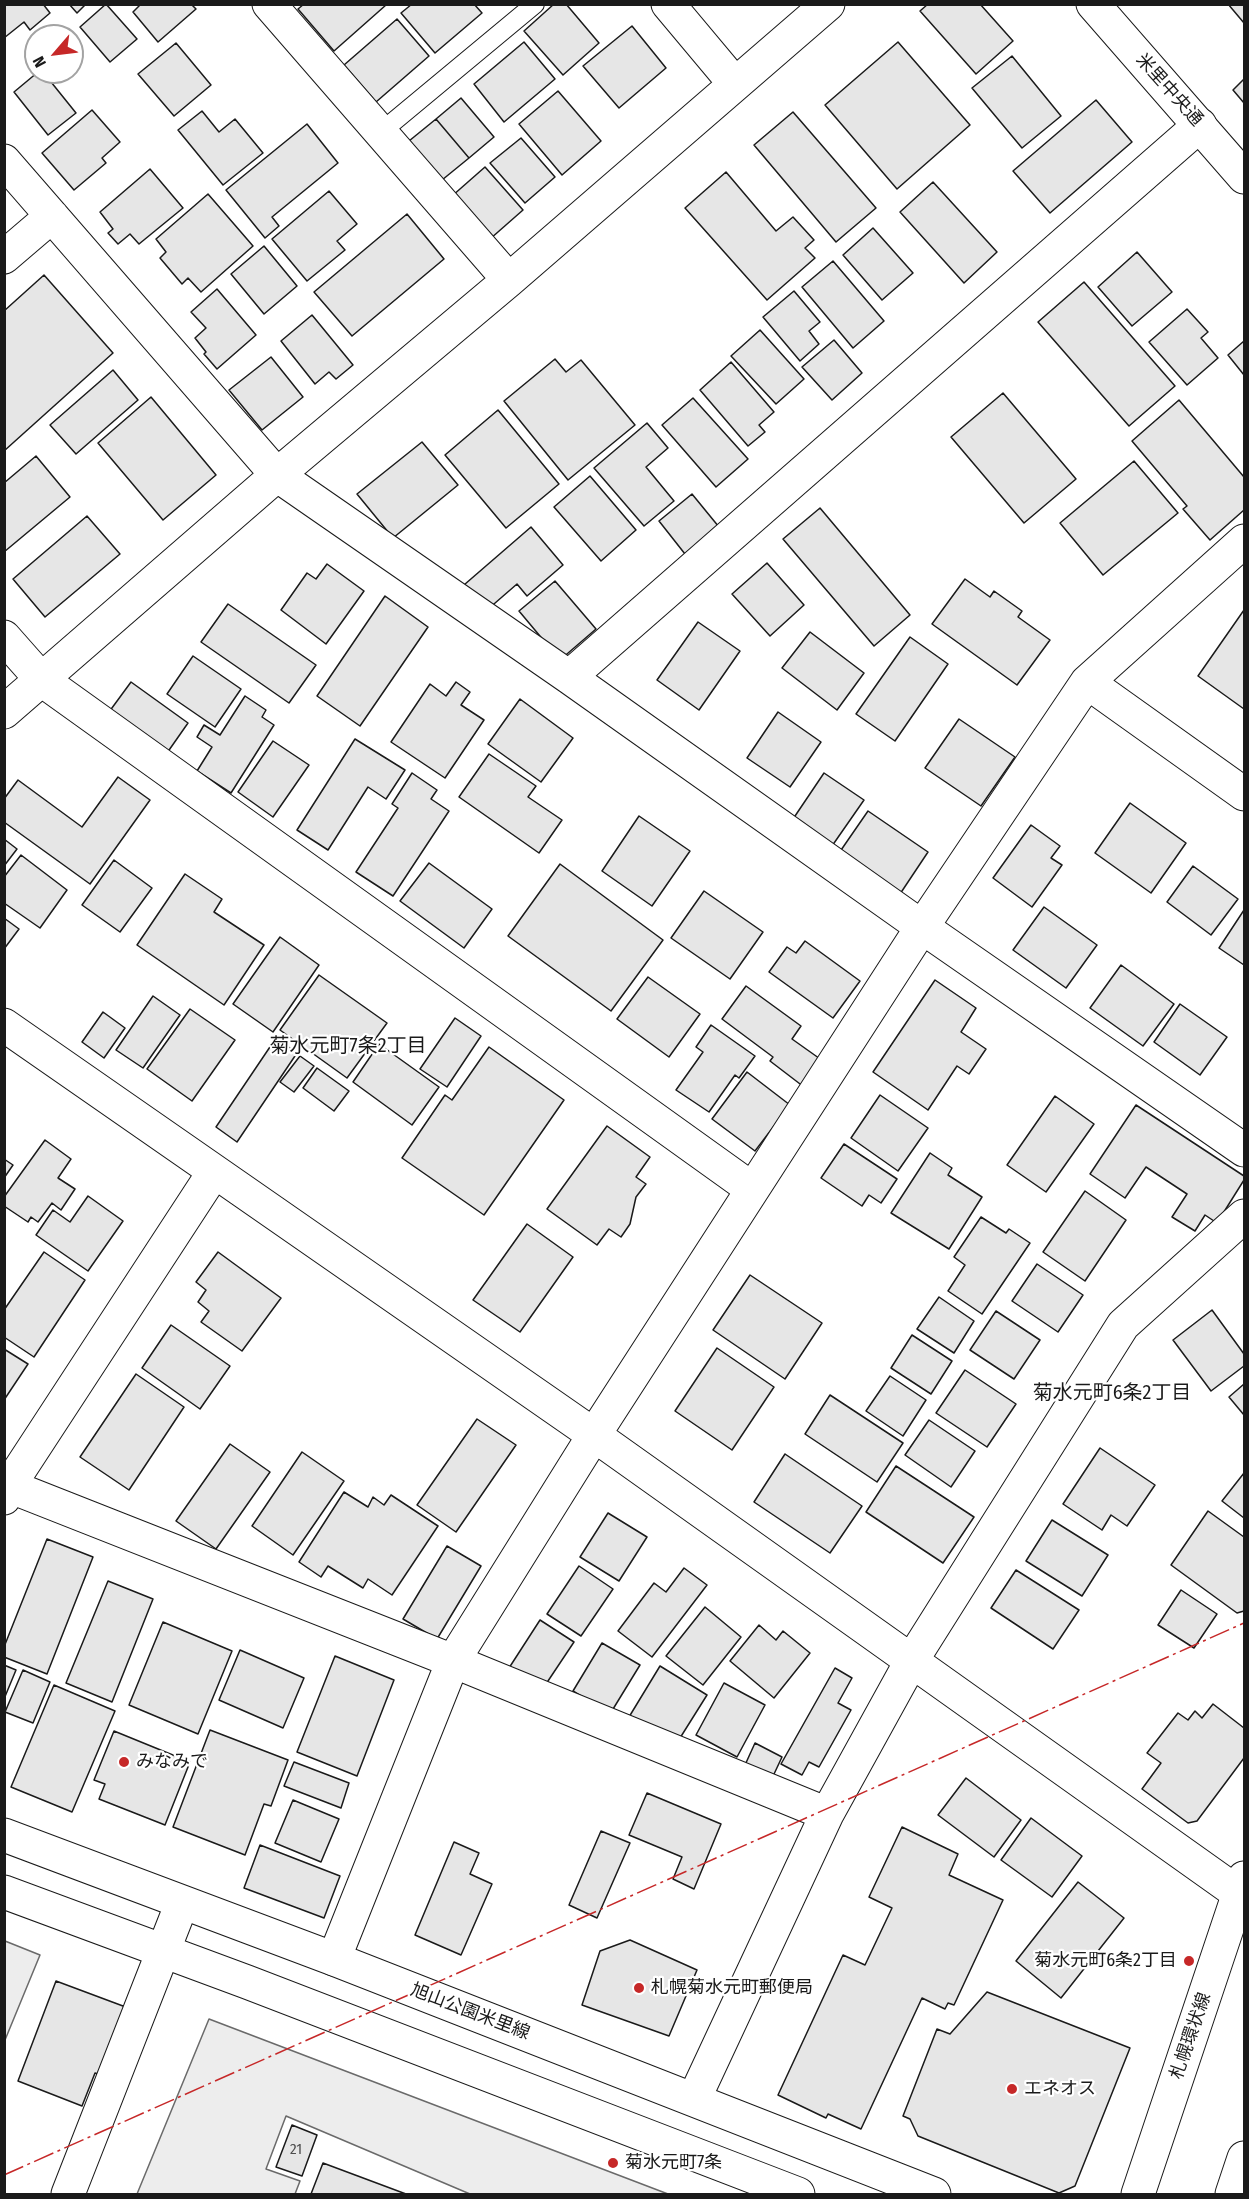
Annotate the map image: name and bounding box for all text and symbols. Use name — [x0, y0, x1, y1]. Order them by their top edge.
north arrow — [24, 24, 84, 84]
street label: 米里中央通 — [1131, 49, 1207, 131]
text: N — [29, 53, 50, 70]
district label: 菊水元町7条2丁目 — [270, 1034, 426, 1058]
district label: 菊水元町6条2丁目 — [1033, 1381, 1191, 1405]
place label: みなみで — [136, 1751, 208, 1773]
marker: みなみで — [117, 1755, 131, 1769]
place label: 菊水元町6条2丁目 — [1034, 1950, 1177, 1972]
marker: 菊水元町6条2丁目 — [1182, 1954, 1196, 1968]
place label: 札幌菊水元町郵便局 — [651, 1977, 813, 1999]
street label: 旭山公園米里線 — [407, 1979, 533, 2045]
marker: 札幌菊水元町郵便局 — [632, 1981, 646, 1995]
street label: 札幌環状線 — [1166, 1990, 1216, 2082]
place label: エネオス — [1024, 2078, 1096, 2100]
marker: エネオス — [1005, 2082, 1019, 2096]
house number: 21 — [290, 2141, 302, 2159]
place label: 菊水元町7条 — [625, 2152, 722, 2174]
marker: 菊水元町7条 — [606, 2156, 620, 2170]

